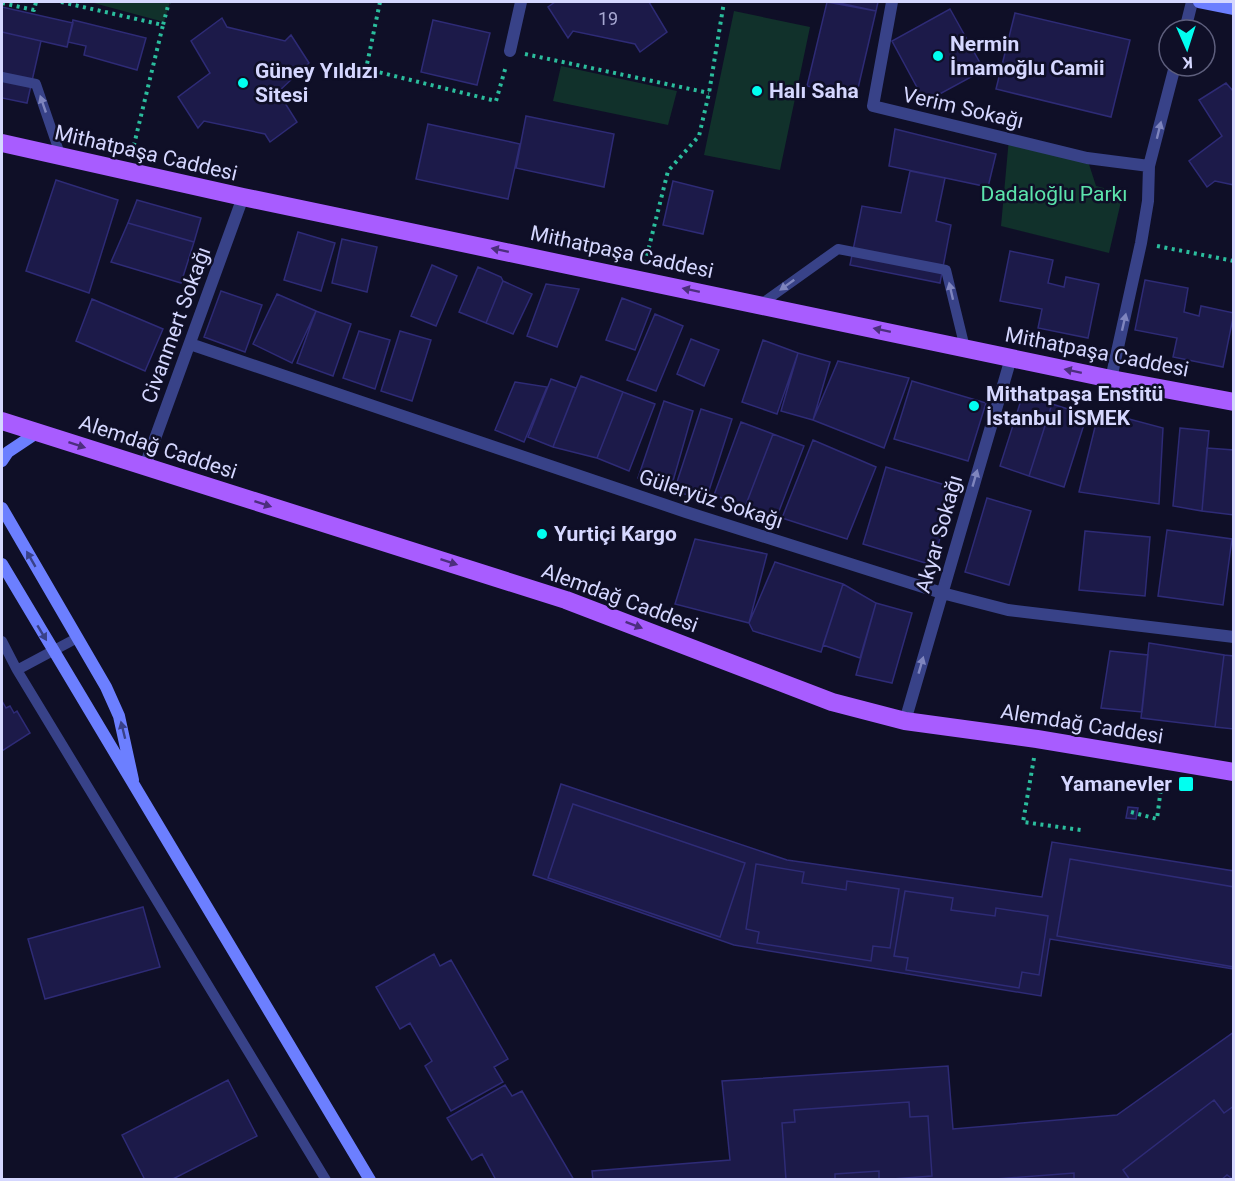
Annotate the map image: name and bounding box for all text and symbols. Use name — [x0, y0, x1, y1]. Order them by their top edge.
house number: 19 — [598, 8, 618, 29]
north arrow — [1157, 18, 1217, 78]
place label: Nermin İmamoğlu Camii — [950, 32, 1104, 80]
marker: Nermin İmamoğlu Camii — [931, 49, 945, 63]
text: K — [1181, 53, 1193, 72]
place label: Güney Yıldızı Sitesi — [255, 59, 378, 107]
marker: Güney Yıldızı Sitesi — [236, 76, 250, 90]
place label: Halı Saha — [769, 79, 859, 103]
street label: Verim Sokağı — [900, 82, 1026, 134]
marker: Halı Saha — [750, 84, 764, 98]
one-way arrow — [37, 95, 47, 113]
street label: Mithatpaşa Caddesi — [52, 120, 240, 186]
one-way arrow — [1154, 121, 1164, 140]
park label: Dadaloğlu Parkı — [981, 182, 1127, 206]
street label: Mithatpaşa Caddesi — [528, 221, 716, 283]
street label: Civanmert Sokağı — [137, 244, 215, 406]
one-way arrow — [491, 245, 510, 254]
one-way arrow — [780, 279, 796, 291]
one-way arrow — [946, 282, 956, 301]
one-way arrow — [682, 285, 701, 294]
one-way arrow — [1119, 312, 1129, 331]
street label: Mithatpaşa Caddesi — [1003, 322, 1191, 382]
one-way arrow — [873, 325, 891, 335]
one-way arrow — [1063, 366, 1082, 375]
place label: Mithatpaşa Enstitü İstanbul İSMEK — [986, 382, 1163, 430]
marker: Mithatpaşa Enstitü İstanbul İSMEK — [967, 399, 981, 413]
street label: Alemdağ Caddesi — [76, 410, 240, 484]
one-way arrow — [68, 441, 86, 450]
street label: Güleryüz Sokağı — [636, 464, 786, 534]
one-way arrow — [971, 469, 980, 487]
street label: Akyar Sokağı — [911, 472, 967, 596]
one-way arrow — [254, 499, 272, 509]
place label: Yurtiçi Kargo — [554, 522, 677, 546]
marker: Yurtiçi Kargo — [535, 527, 549, 541]
one-way arrow — [26, 550, 36, 567]
one-way arrow — [440, 558, 458, 568]
street label: Alemdağ Caddesi — [539, 559, 701, 637]
one-way arrow — [625, 621, 643, 631]
one-way arrow — [37, 625, 48, 641]
one-way arrow — [917, 656, 926, 674]
street label: Alemdağ Caddesi — [999, 699, 1165, 749]
one-way arrow — [118, 721, 127, 739]
place label: Yamanevler — [1061, 772, 1172, 796]
marker: Yamanevler — [1177, 775, 1195, 793]

